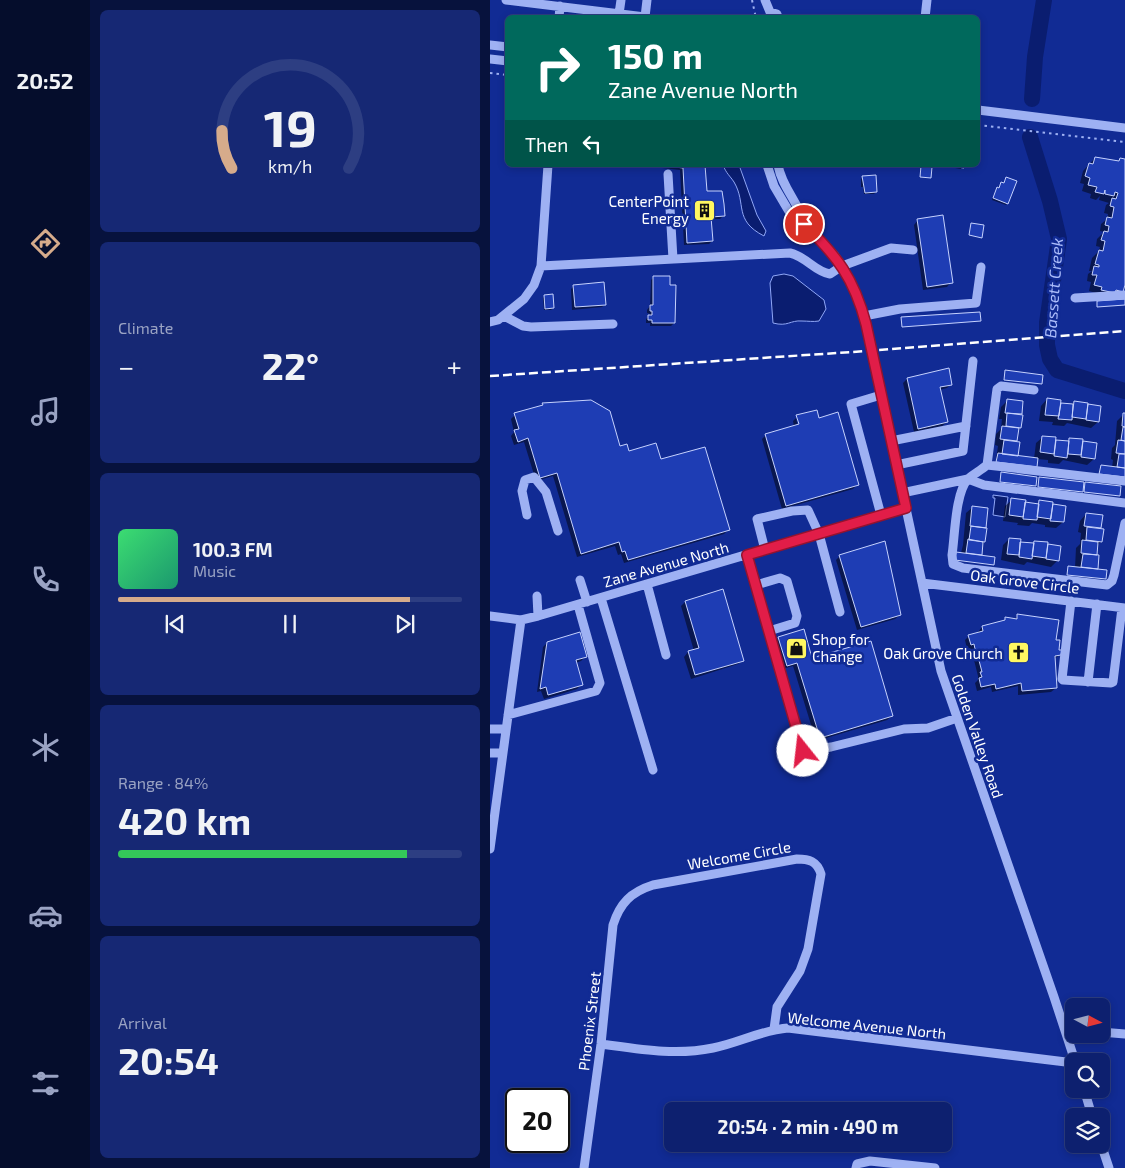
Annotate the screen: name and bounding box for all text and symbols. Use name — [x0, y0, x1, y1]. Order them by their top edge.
text: 150 m — [608, 34, 703, 76]
icon: right — [525, 35, 590, 100]
text: 20:52 — [16, 67, 74, 93]
text: Zane Avenue North — [608, 76, 798, 102]
text: 19 — [263, 95, 317, 157]
icon: left — [578, 130, 606, 158]
text: Then — [525, 133, 568, 156]
text: km/h — [268, 155, 312, 177]
place label: CenterPoint Energy — [608, 192, 689, 227]
building icon: CenterPoint Energy — [693, 198, 717, 222]
pin — [783, 203, 825, 245]
icon: arrive — [790, 210, 818, 238]
icon: directions — [28, 226, 63, 261]
water label: Bassett Creek — [1040, 237, 1066, 339]
text: Climate — [118, 318, 173, 337]
text: 22° — [262, 342, 319, 388]
text: − — [118, 349, 134, 383]
text: + — [447, 349, 462, 383]
icon: music — [28, 394, 63, 429]
street label: Zane Avenue North — [601, 537, 731, 591]
text: 100.3 FM — [193, 538, 273, 561]
text: Music — [193, 561, 236, 580]
icon: phone — [28, 562, 63, 597]
street label: Oak Grove Circle — [969, 565, 1081, 597]
icon: previous — [161, 610, 189, 638]
icon: pause — [276, 610, 304, 638]
icon: next — [391, 610, 419, 638]
place label: Shop for Change — [812, 630, 870, 665]
shop icon: Shop for Change — [784, 636, 808, 660]
church icon: Oak Grove Church — [1007, 641, 1031, 665]
place label: Oak Grove Church — [883, 644, 1003, 662]
street label: Golden Valley Road — [948, 672, 1008, 800]
position arrow — [776, 724, 828, 776]
icon: climate — [28, 730, 63, 765]
text: Range · 84% — [118, 773, 208, 792]
text: 420 km — [118, 797, 251, 843]
street label: Welcome Circle — [686, 837, 792, 873]
icon: car — [28, 898, 63, 933]
street label: Phoenix Street — [574, 970, 604, 1071]
north arrow — [1065, 998, 1110, 1042]
map controls — [1065, 998, 1110, 1153]
street label: Welcome Avenue North — [787, 1008, 947, 1042]
text: Arrival — [118, 1013, 167, 1032]
text: 20:54 — [118, 1037, 219, 1083]
button: search — [1065, 1053, 1110, 1098]
icon: filters — [28, 1066, 63, 1101]
speed limit sign: 20 — [505, 1088, 570, 1153]
button: layers — [1065, 1108, 1110, 1153]
text: 20:54 · 2 min · 490 m — [717, 1115, 899, 1138]

